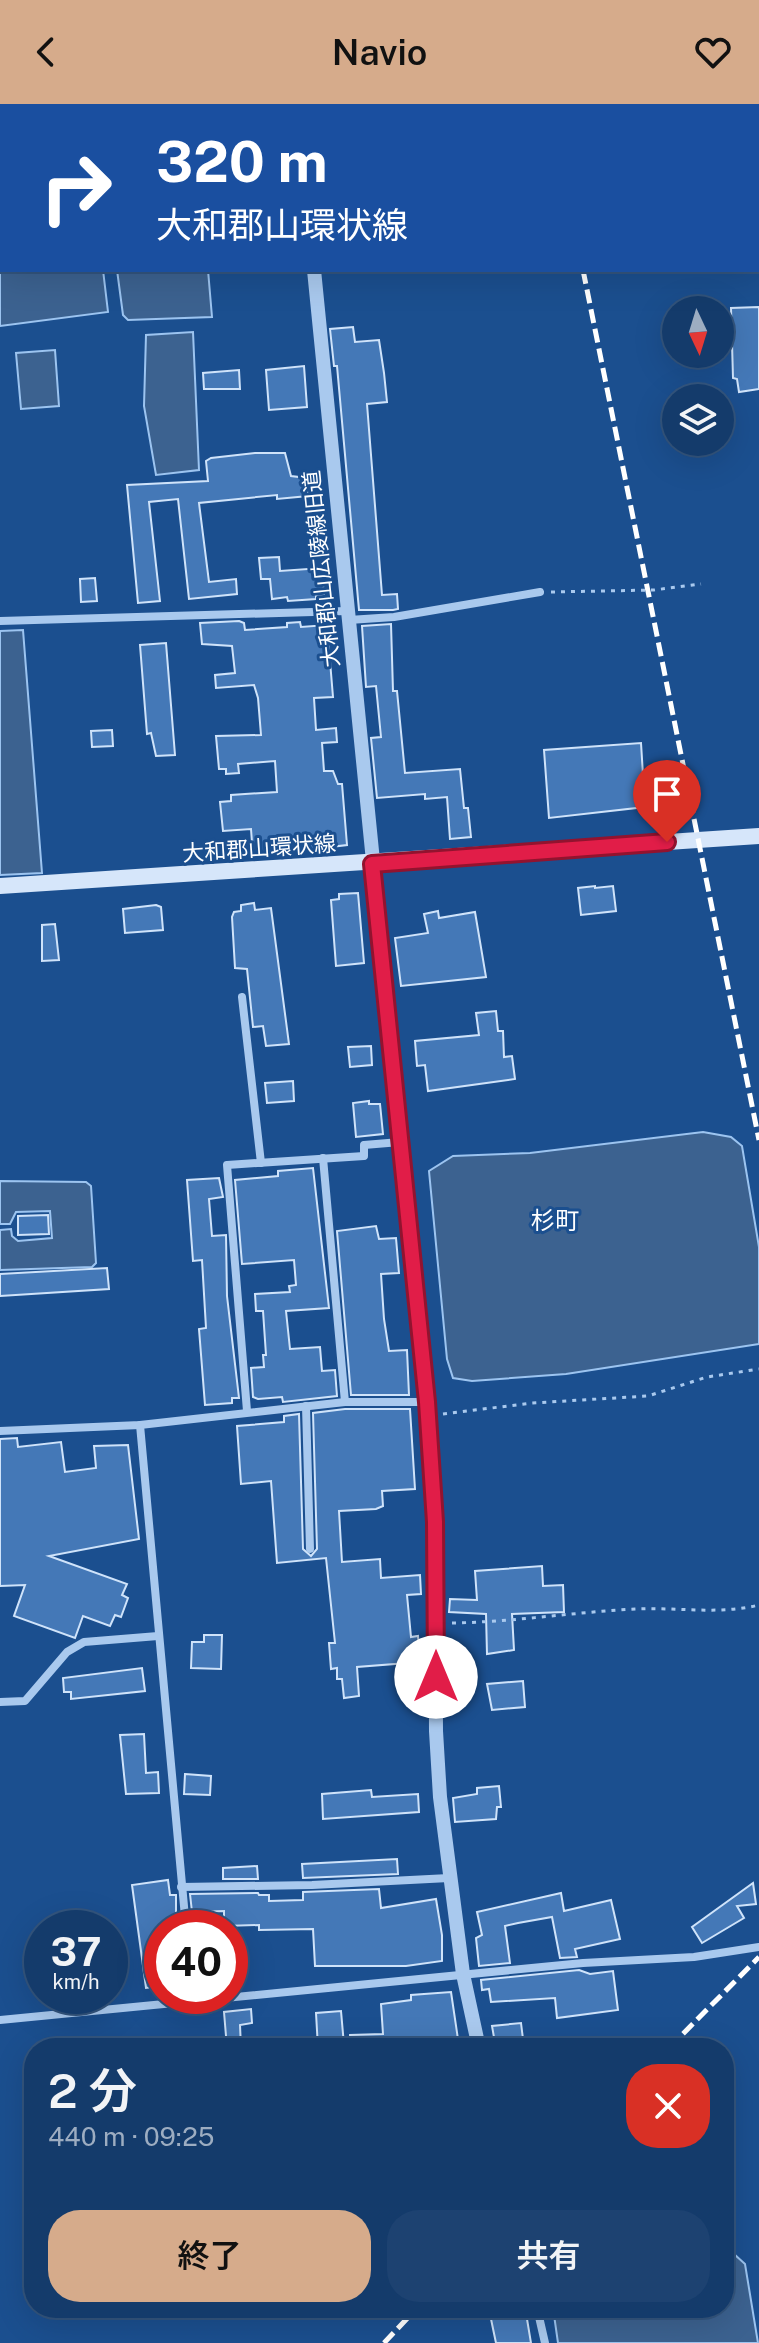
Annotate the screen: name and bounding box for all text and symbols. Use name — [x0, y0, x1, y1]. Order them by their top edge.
icon: back — [24, 30, 68, 74]
icon: heart — [691, 30, 735, 74]
text: Navio — [332, 31, 427, 73]
text: 320 m — [156, 129, 328, 195]
icon: right — [24, 136, 128, 240]
text: 大和郡山環状線 — [156, 204, 408, 246]
north arrow — [662, 296, 734, 368]
map controls — [662, 296, 734, 456]
button: layers — [662, 384, 734, 456]
street label: 大和郡山広陵線旧道 — [298, 469, 344, 669]
pin — [633, 760, 701, 842]
icon: arrive — [645, 772, 689, 816]
street label: 大和郡山環状線 — [181, 830, 337, 866]
district label: 杉町 — [531, 1206, 579, 1234]
position arrow — [394, 1635, 478, 1719]
speed limit sign: 40 — [144, 1910, 248, 2014]
text: 37 — [51, 1928, 101, 1975]
text: km/h — [52, 1970, 100, 1994]
text: 2 分 — [48, 2062, 137, 2119]
button: close — [626, 2064, 710, 2148]
text: 440 m · 09:25 — [48, 2121, 214, 2152]
button: 終了 — [48, 2210, 371, 2302]
button: 共有 — [387, 2210, 710, 2302]

